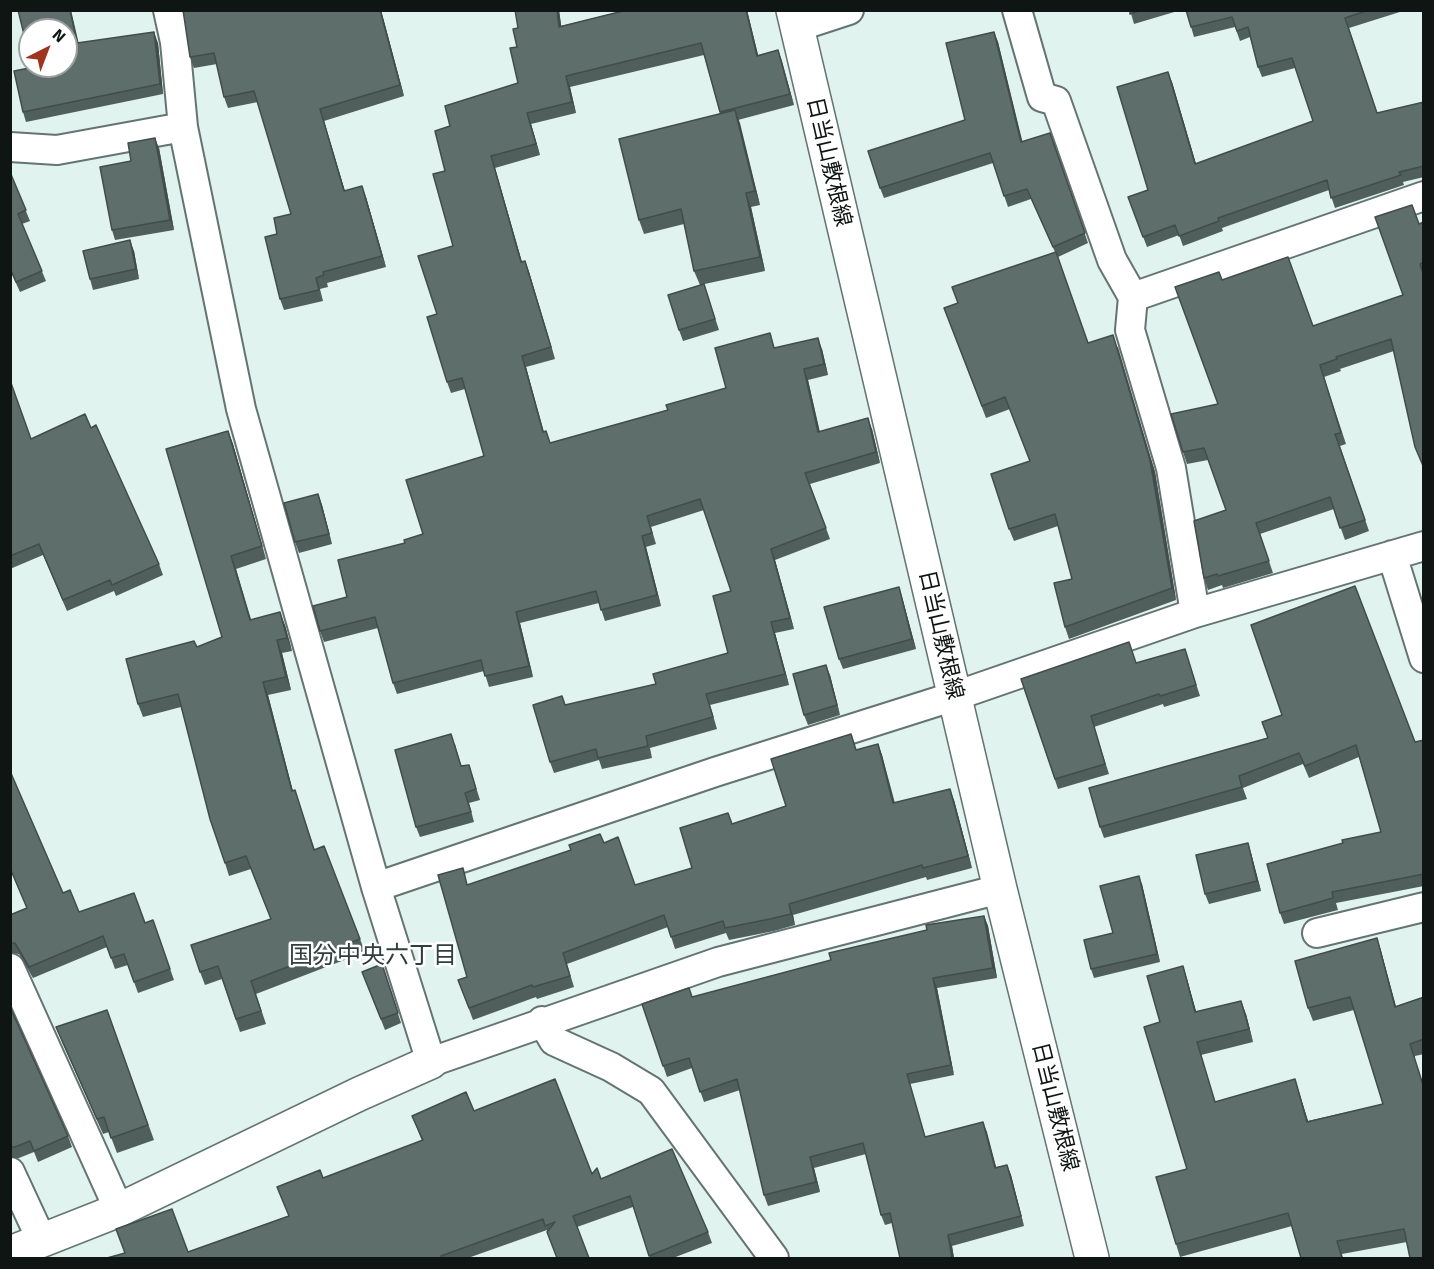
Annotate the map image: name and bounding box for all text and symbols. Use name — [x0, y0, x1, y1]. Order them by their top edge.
north arrow — [18, 18, 78, 78]
text: N — [48, 25, 70, 47]
street label: 日当山敷根線 — [800, 95, 856, 229]
street label: 日当山敷根線 — [912, 568, 968, 702]
district label: 国分中央六丁目 — [289, 943, 457, 971]
street label: 日当山敷根線 — [1025, 1040, 1083, 1174]

